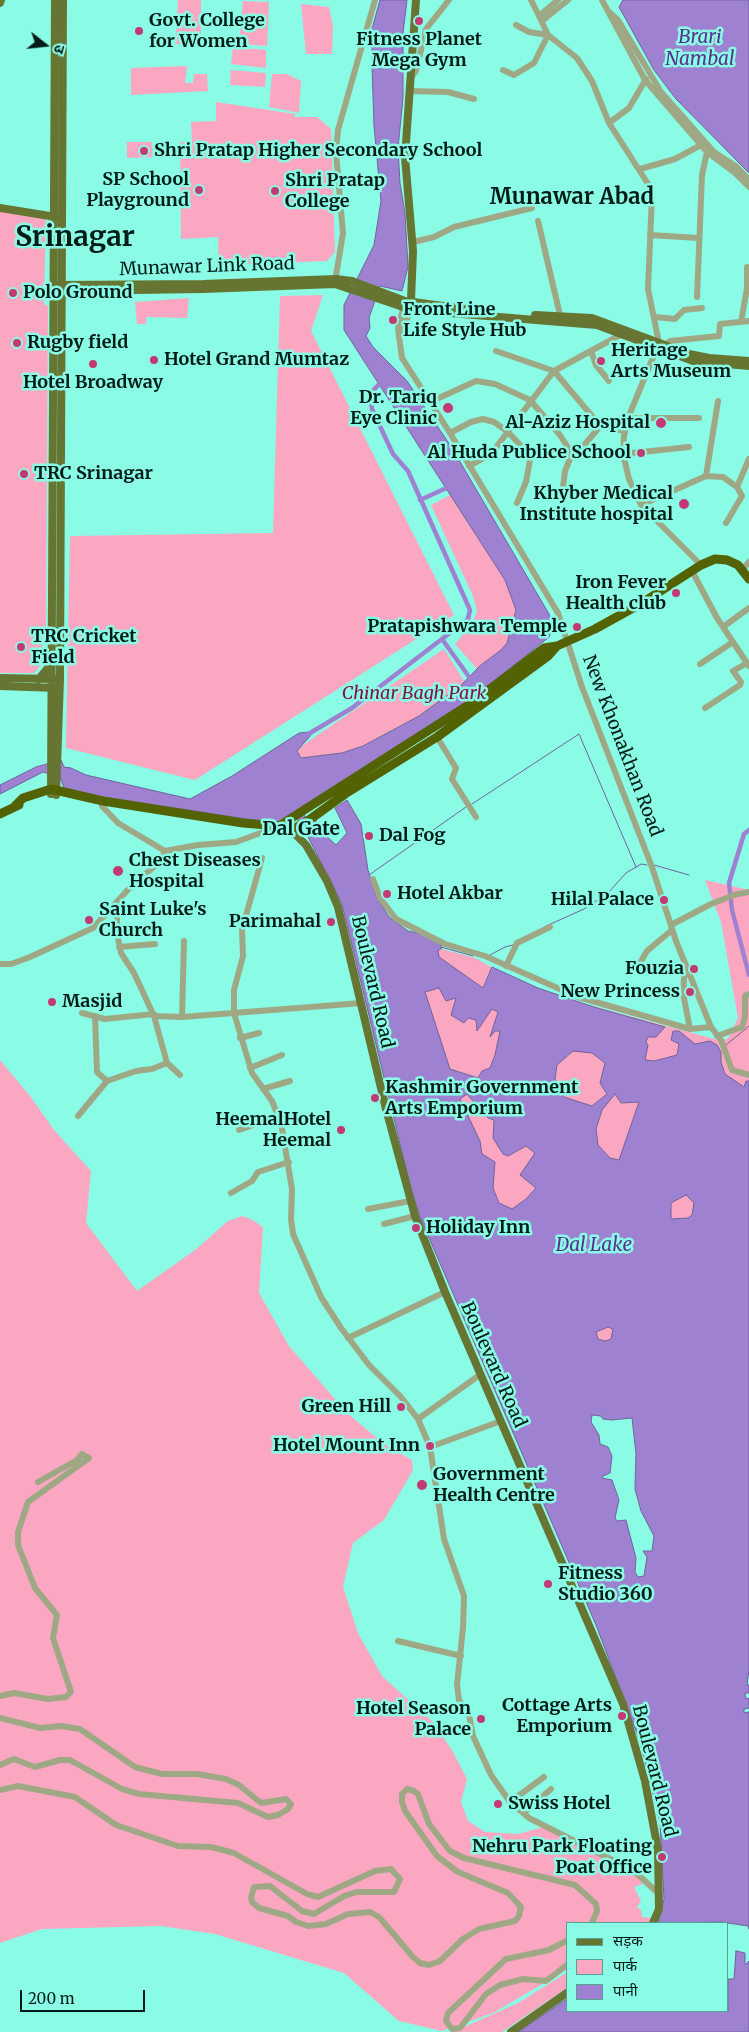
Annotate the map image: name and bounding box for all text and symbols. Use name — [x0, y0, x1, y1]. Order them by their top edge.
place label: Govt. College for Women — [149, 10, 265, 52]
marker: Fitness Planet Mega Gym — [413, 15, 425, 27]
north arrow — [20, 20, 70, 70]
marker: Govt. College for Women — [133, 25, 145, 37]
water label: Brari Nambal — [665, 27, 735, 71]
place label: Fitness Planet Mega Gym — [356, 29, 482, 72]
text: उ — [50, 43, 69, 56]
place label: Shri Pratap Higher Secondary School — [154, 140, 482, 162]
marker: Shri Pratap Higher Secondary School — [138, 145, 150, 157]
place label: SP School Playground — [86, 169, 189, 212]
place label: Shri Pratap College — [285, 170, 385, 212]
marker: SP School Playground — [193, 184, 205, 196]
marker: Shri Pratap College — [269, 185, 281, 197]
district label: Munawar Abad — [490, 185, 654, 211]
district label: Srinagar — [15, 221, 135, 255]
street label: Munawar Link Road — [119, 253, 295, 281]
place label: Polo Ground — [23, 282, 133, 304]
marker: Polo Ground — [7, 287, 19, 299]
place label: Front Line Life Style Hub — [403, 299, 526, 342]
marker: Front Line Life Style Hub — [387, 314, 399, 326]
place label: Rugby field — [27, 332, 128, 354]
marker: Rugby field — [11, 337, 23, 349]
place label: Heritage Arts Museum — [611, 340, 731, 382]
place label: Hotel Grand Mumtaz — [164, 349, 349, 371]
marker: Hotel Grand Mumtaz — [148, 354, 160, 366]
marker: Heritage Arts Museum — [595, 355, 607, 367]
marker: Hotel Broadway — [87, 358, 99, 370]
place label: Hotel Broadway — [23, 372, 163, 394]
place label: Dr. Tariq Eye Clinic — [350, 387, 437, 429]
marker: Dr. Tariq Eye Clinic — [441, 401, 455, 415]
place label: Al-Aziz Hospital — [505, 412, 650, 434]
marker: Al-Aziz Hospital — [654, 416, 668, 430]
place label: Al Huda Publice School — [428, 442, 631, 464]
marker: Al Huda Publice School — [635, 447, 647, 459]
place label: TRC Srinagar — [34, 463, 153, 485]
marker: TRC Srinagar — [18, 468, 30, 480]
place label: Khyber Medical Institute hospital — [519, 483, 673, 526]
marker: Khyber Medical Institute hospital — [677, 497, 691, 511]
place label: Iron Fever Health club — [565, 572, 666, 614]
marker: Iron Fever Health club — [670, 587, 682, 599]
place label: Pratapishwara Temple — [367, 616, 567, 638]
marker: Pratapishwara Temple — [571, 621, 583, 633]
place label: TRC Cricket Field — [31, 626, 136, 669]
marker: TRC Cricket Field — [15, 641, 27, 653]
street label: New Khonakhan Road — [577, 652, 667, 840]
park label: Chinar Bagh Park — [342, 683, 486, 705]
district label: Dal Gate — [262, 819, 340, 841]
place label: Dal Fog — [379, 825, 446, 847]
marker: Dal Fog — [363, 830, 375, 842]
place label: Chest Diseases Hospital — [129, 850, 261, 892]
marker: Chest Diseases Hospital — [111, 864, 125, 878]
place label: Hotel Akbar — [397, 883, 503, 905]
marker: Hotel Akbar — [381, 888, 393, 900]
place label: Hilal Palace — [551, 889, 654, 911]
marker: Hilal Palace — [658, 894, 670, 906]
place label: Saint Luke's Church — [99, 899, 207, 942]
place label: Parimahal — [229, 911, 321, 933]
marker: Saint Luke's Church — [83, 914, 95, 926]
street label: Boulevard Road — [346, 914, 398, 1050]
marker: Parimahal — [325, 916, 337, 928]
place label: Fouzia — [625, 958, 684, 980]
marker: Fouzia — [688, 963, 700, 975]
place label: New Princess — [560, 981, 680, 1003]
marker: New Princess — [684, 986, 696, 998]
place label: Masjid — [62, 991, 122, 1013]
marker: Masjid — [46, 996, 58, 1008]
place label: Kashmir Government Arts Emporium — [385, 1077, 578, 1120]
marker: Kashmir Government Arts Emporium — [369, 1092, 381, 1104]
place label: HeemalHotel Heemal — [215, 1109, 331, 1152]
marker: HeemalHotel Heemal — [335, 1124, 347, 1136]
place label: Holiday Inn — [426, 1217, 530, 1239]
marker: Holiday Inn — [410, 1222, 422, 1234]
water label: Dal Lake — [556, 1235, 632, 1257]
street label: Boulevard Road — [456, 1299, 530, 1431]
place label: Green Hill — [301, 1396, 391, 1418]
marker: Green Hill — [395, 1401, 407, 1413]
place label: Hotel Mount Inn — [273, 1435, 420, 1457]
marker: Hotel Mount Inn — [424, 1440, 436, 1452]
place label: Government Health Centre — [433, 1464, 555, 1506]
marker: Government Health Centre — [415, 1478, 429, 1492]
place label: Fitness Studio 360 — [558, 1563, 653, 1606]
marker: Fitness Studio 360 — [542, 1578, 554, 1590]
place label: Cottage Arts Emporium — [502, 1695, 612, 1738]
place label: Hotel Season Palace — [356, 1698, 471, 1740]
street label: Boulevard Road — [627, 1703, 681, 1839]
marker: Cottage Arts Emporium — [616, 1710, 628, 1722]
marker: Hotel Season Palace — [475, 1713, 487, 1725]
place label: Swiss Hotel — [508, 1793, 611, 1815]
marker: Swiss Hotel — [492, 1798, 504, 1810]
place label: Nehru Park Floating Poat Office — [472, 1836, 652, 1878]
marker: Nehru Park Floating Poat Office — [656, 1851, 668, 1863]
legend — [566, 1922, 729, 2012]
text: सड़क — [613, 1931, 643, 1950]
text: पार्क — [613, 1956, 637, 1975]
scale bar — [22, 1980, 148, 2012]
text: पानी — [613, 1981, 638, 2000]
text: 200 m — [28, 1989, 75, 2008]

